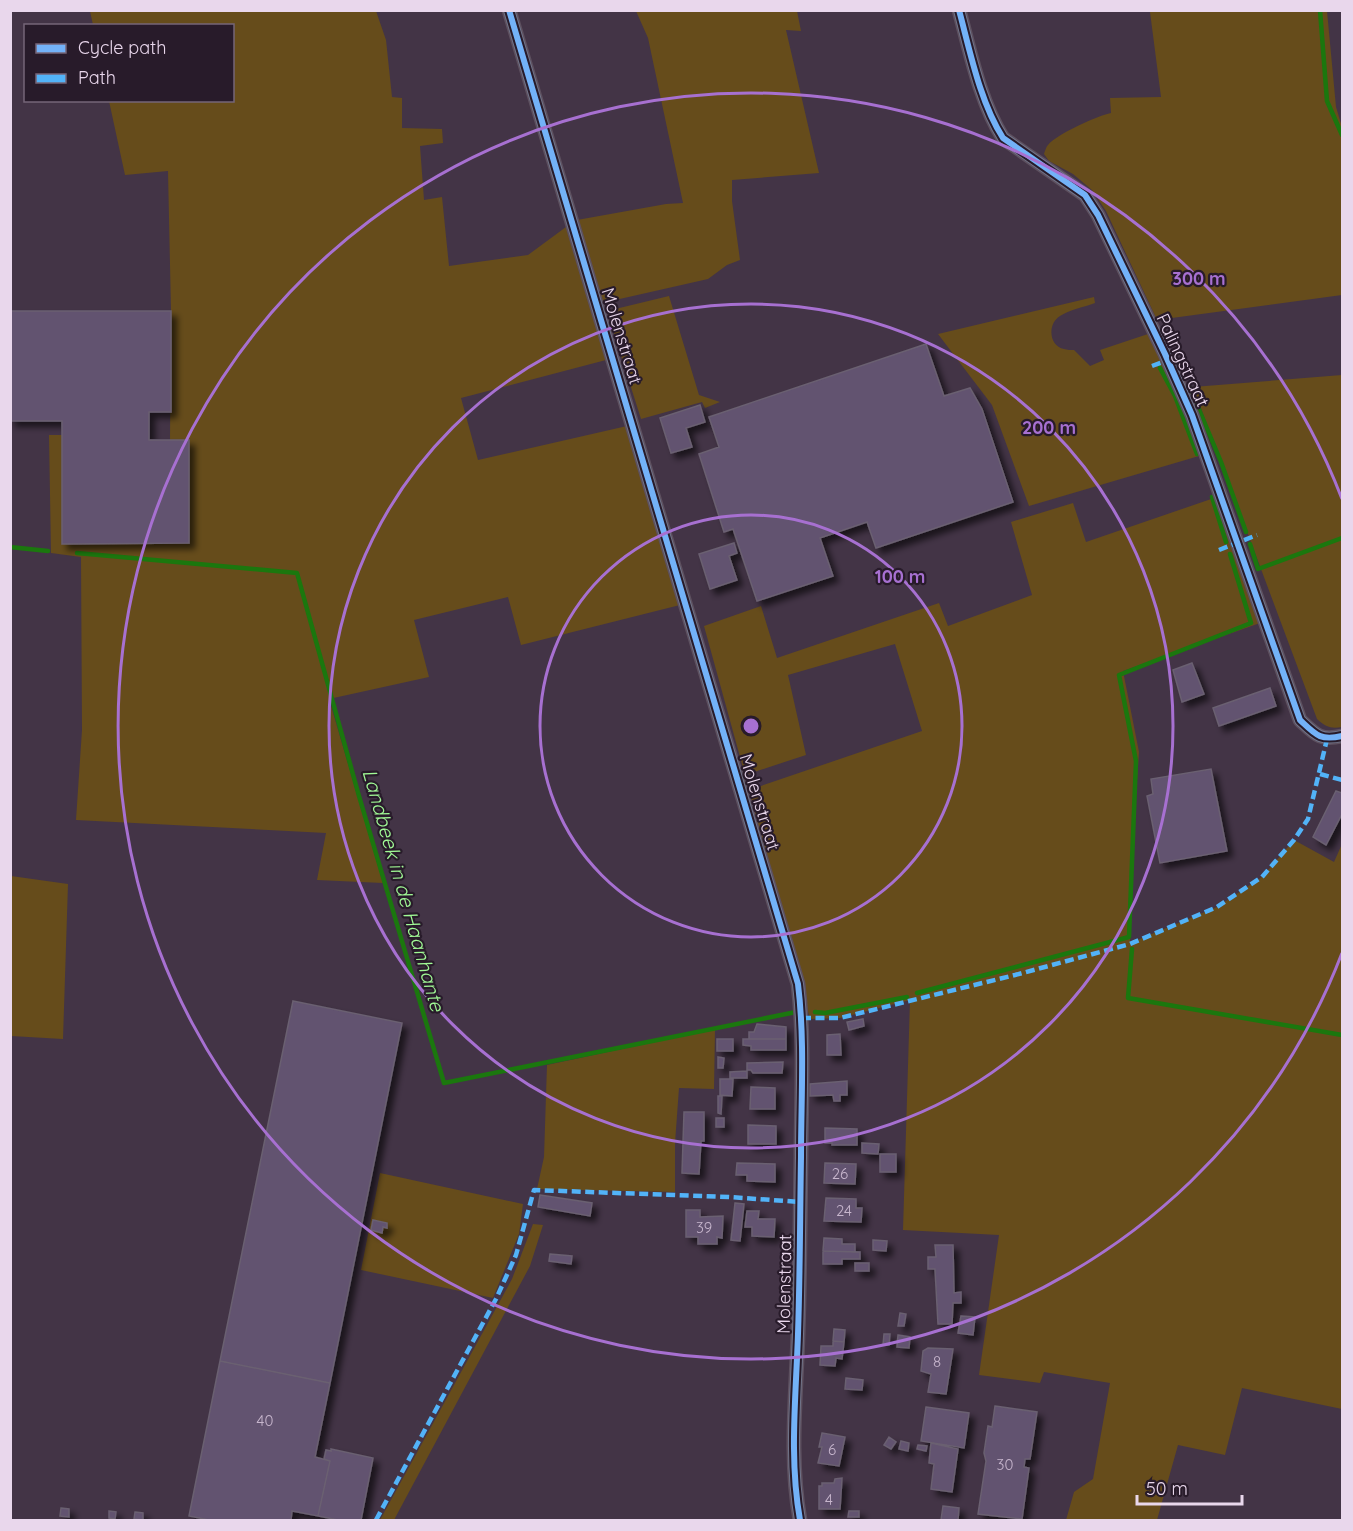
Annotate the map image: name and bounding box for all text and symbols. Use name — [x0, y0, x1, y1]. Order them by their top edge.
legend — [24, 24, 234, 102]
text: Cycle path — [78, 36, 166, 59]
text: Path — [78, 66, 116, 89]
text: 300 m — [1172, 267, 1226, 290]
street label: Molenstraat — [596, 285, 648, 387]
street label: Palingstraat — [1151, 310, 1215, 410]
text: 200 m — [1022, 416, 1076, 439]
text: 100 m — [875, 565, 925, 588]
centre of rings — [741, 716, 761, 736]
street label: Molenstraat — [734, 751, 786, 853]
water label: Landbeek in de Haanhante — [357, 766, 451, 1015]
house number: 26 — [832, 1164, 848, 1183]
house number: 24 — [836, 1201, 852, 1220]
house number: 39 — [696, 1218, 712, 1237]
street label: Molenstraat — [772, 1234, 796, 1334]
house number: 8 — [933, 1352, 941, 1371]
house number: 40 — [257, 1411, 273, 1430]
house number: 6 — [828, 1440, 836, 1459]
house number: 30 — [997, 1455, 1013, 1474]
scale bar — [1137, 1468, 1242, 1506]
text: 50 m — [1146, 1477, 1188, 1500]
house number: 4 — [825, 1490, 833, 1509]

